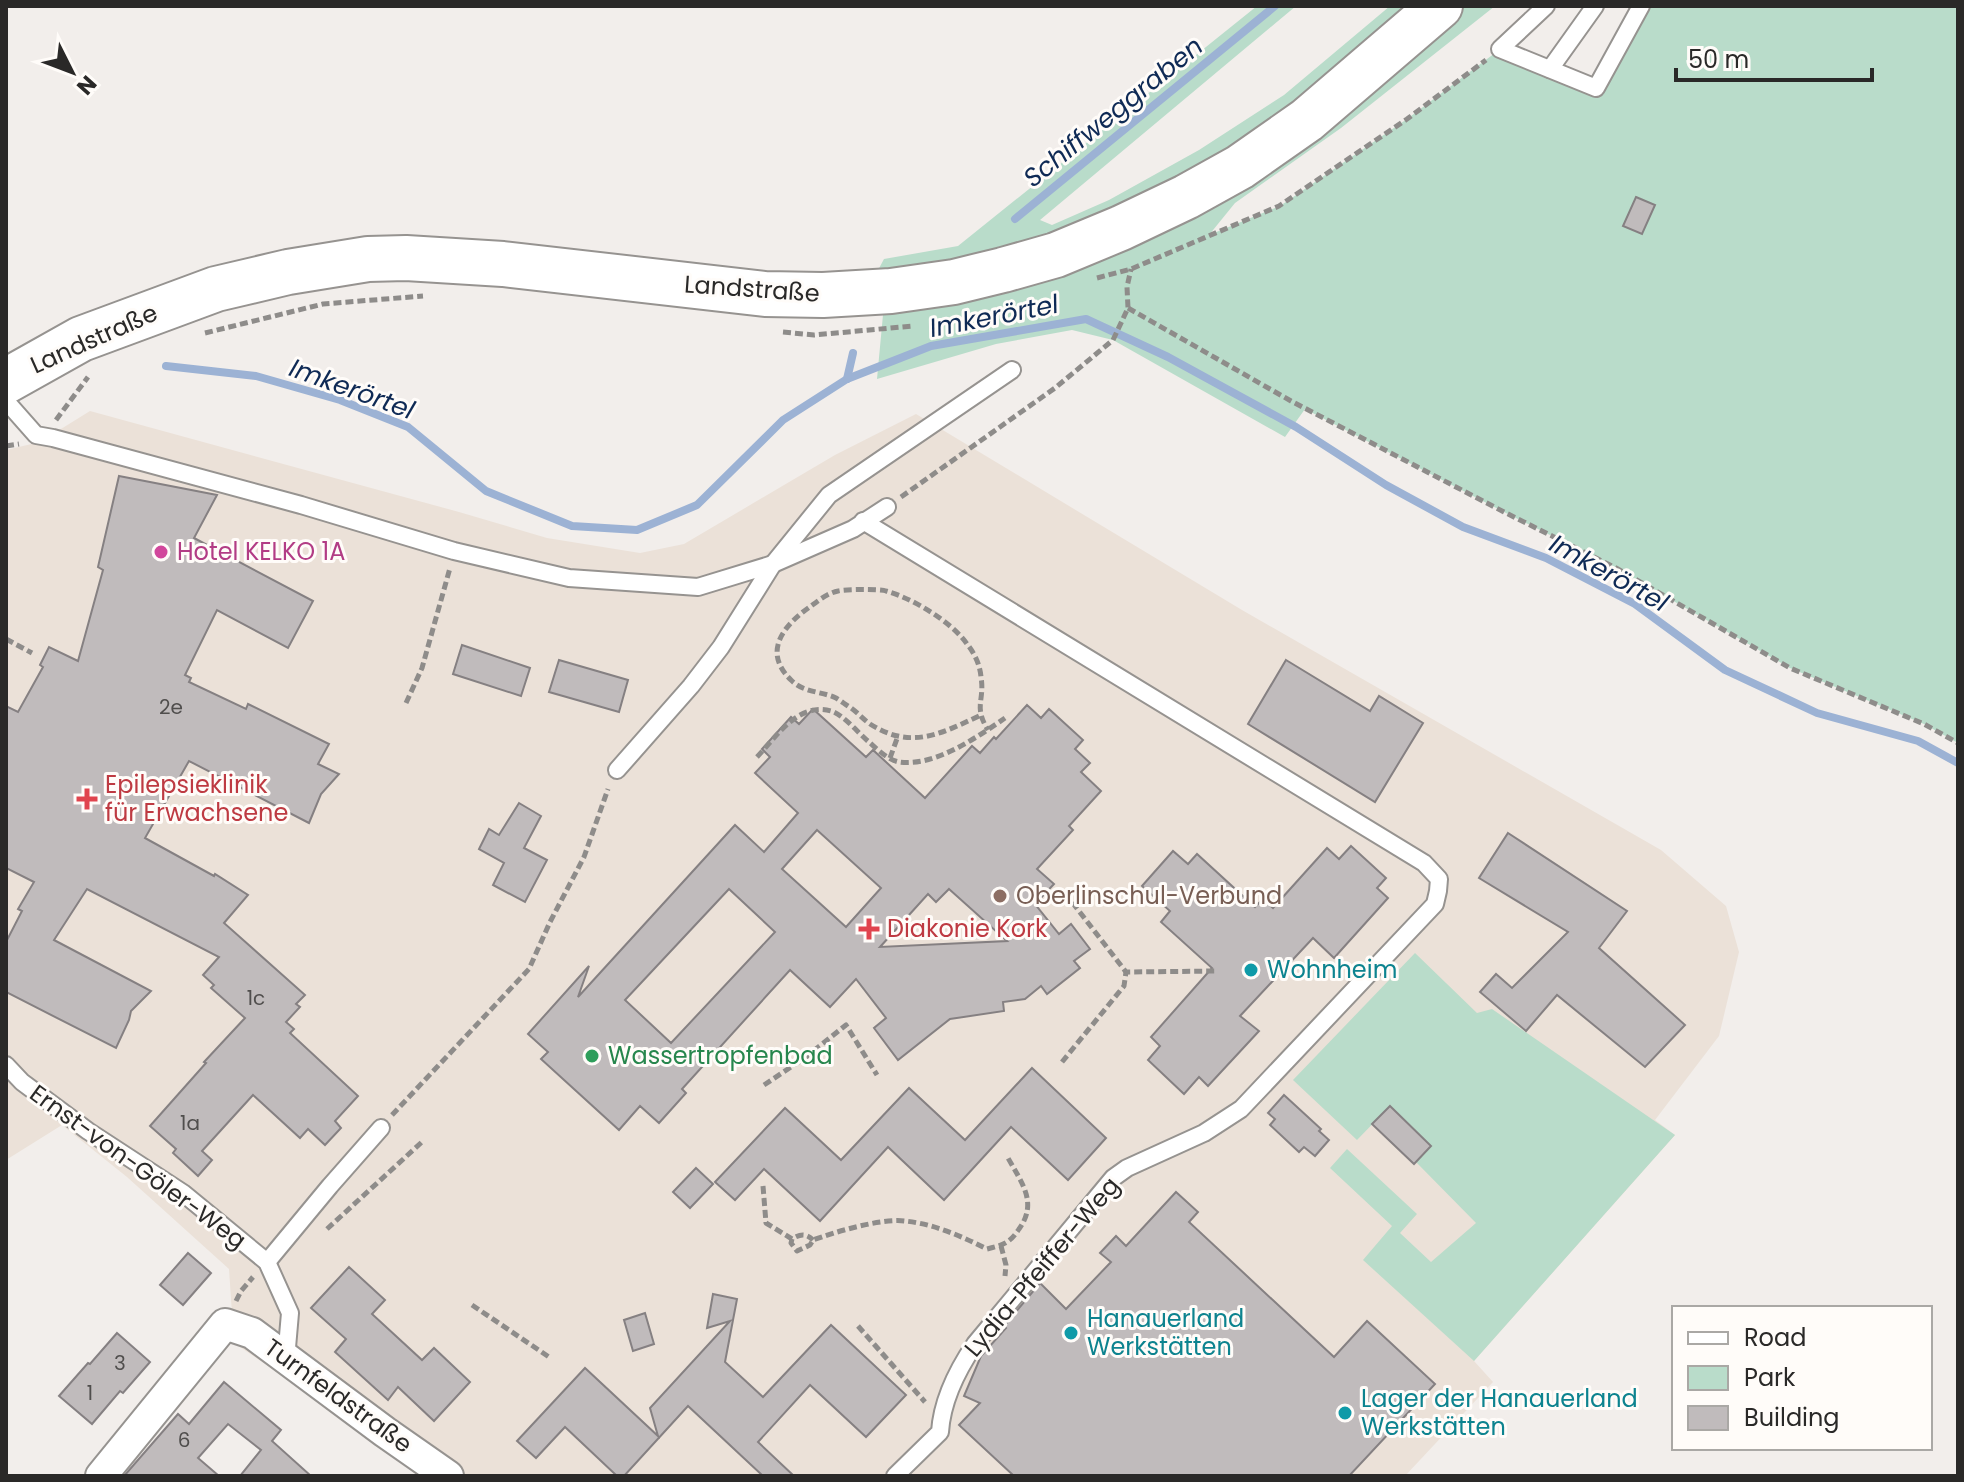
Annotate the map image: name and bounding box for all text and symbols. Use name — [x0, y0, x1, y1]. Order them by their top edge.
water label: Schiffweggraben — [1016, 28, 1210, 196]
north arrow — [32, 32, 112, 112]
scale bar — [1676, 32, 1872, 82]
text: 50 m — [1688, 43, 1749, 76]
text: N — [69, 69, 104, 102]
street label: Landstraße — [683, 267, 821, 310]
water label: Imkerörtel — [926, 286, 1062, 346]
street label: Landstraße — [25, 296, 163, 381]
water label: Imkerörtel — [284, 350, 420, 428]
water label: Imkerörtel — [1543, 526, 1675, 621]
place label: Hotel KELKO 1A — [177, 535, 345, 568]
marker: Hotel KELKO 1A — [152, 543, 170, 561]
house number: 2e — [159, 693, 183, 721]
place label: Epilepsieklinik für Erwachsene — [105, 768, 288, 829]
marker: Epilepsieklinik für Erwachsene — [76, 788, 98, 810]
place label: Oberlinschul-Verbund — [1016, 879, 1282, 912]
marker: Oberlinschul-Verbund — [991, 887, 1009, 905]
place label: Diakonie Kork — [887, 912, 1048, 945]
marker: Diakonie Kork — [858, 918, 880, 940]
place label: Wohnheim — [1267, 953, 1397, 986]
marker: Wohnheim — [1242, 961, 1260, 979]
house number: 1c — [247, 984, 265, 1012]
place label: Wassertropfenbad — [608, 1039, 833, 1072]
marker: Wassertropfenbad — [583, 1047, 601, 1065]
street label: Ernst-von-Göler-Weg — [23, 1077, 253, 1256]
house number: 1a — [180, 1109, 200, 1137]
street label: Lydia-Pfeiffer-Weg — [957, 1170, 1127, 1364]
place label: Hanauerland Werkstätten — [1087, 1302, 1244, 1363]
legend — [1672, 1306, 1932, 1450]
text: Road — [1744, 1321, 1806, 1354]
marker: Hanauerland Werkstätten — [1062, 1324, 1080, 1342]
street label: Turnfeldstraße — [258, 1331, 419, 1460]
house number: 3 — [114, 1349, 126, 1377]
text: Park — [1744, 1361, 1796, 1394]
house number: 1 — [87, 1379, 93, 1407]
place label: Lager der Hanauerland Werkstätten — [1361, 1382, 1638, 1443]
text: Building — [1744, 1401, 1840, 1434]
marker: Lager der Hanauerland Werkstätten — [1336, 1404, 1354, 1422]
house number: 6 — [178, 1426, 190, 1454]

